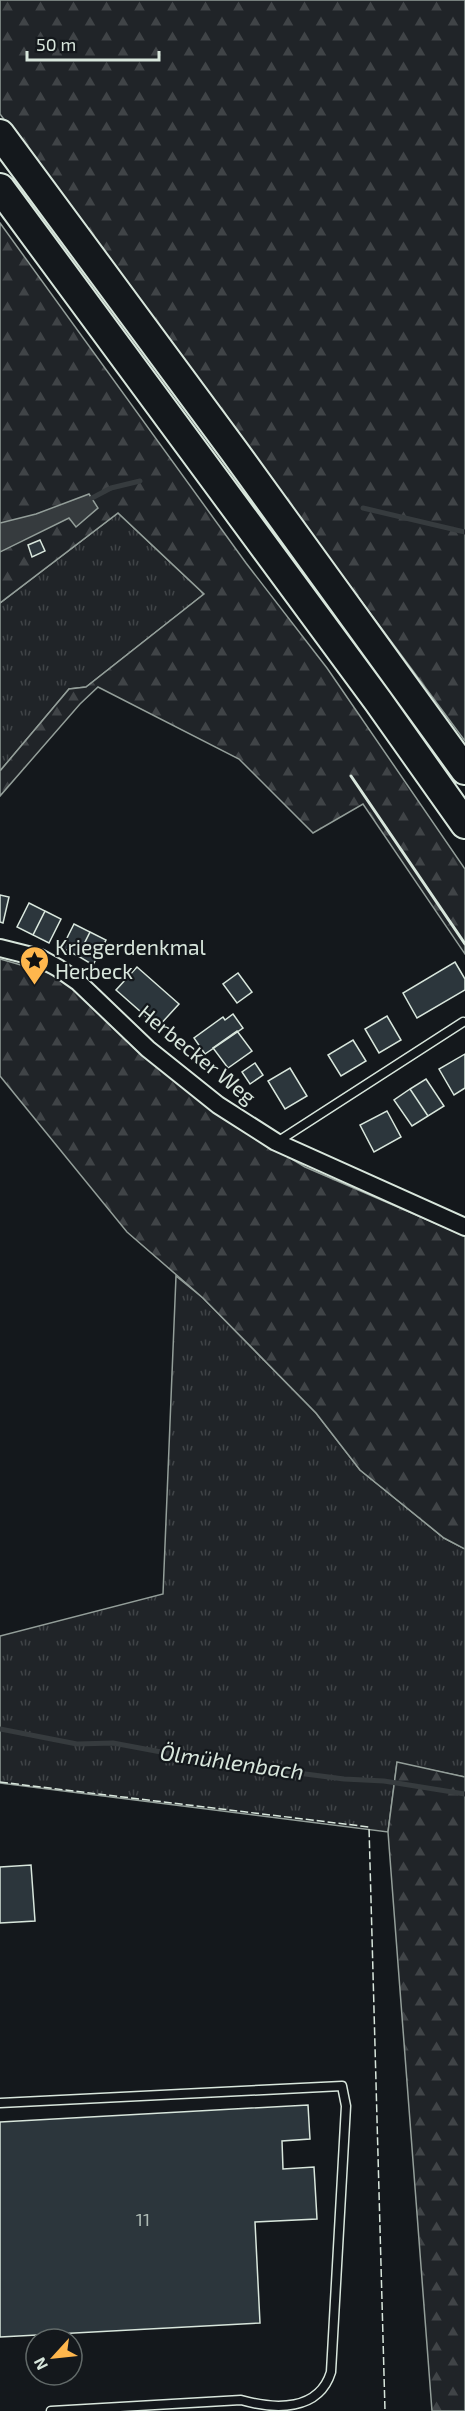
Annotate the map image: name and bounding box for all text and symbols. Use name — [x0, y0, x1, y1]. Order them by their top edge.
scale bar — [27, 24, 159, 62]
text: 50 m — [36, 33, 76, 55]
place label: Kriegerdenkmal Herbeck — [55, 934, 207, 983]
place icon: Kriegerdenkmal Herbeck — [18, 944, 50, 986]
street label: Herbecker Weg — [134, 999, 262, 1109]
water label: Ölmühlenbach — [159, 1738, 306, 1784]
house number: 11 — [136, 2208, 150, 2230]
north arrow — [24, 2327, 84, 2387]
text: N — [29, 2355, 51, 2374]

